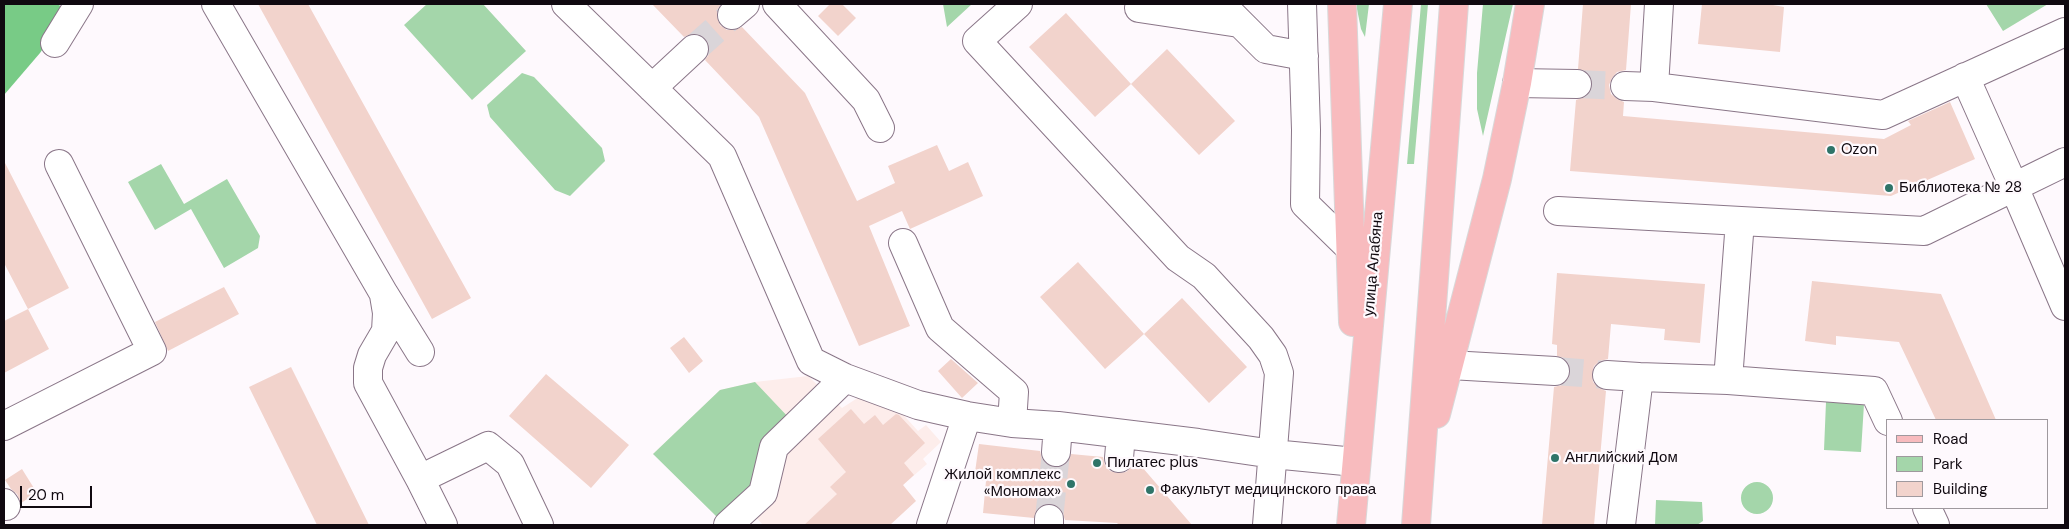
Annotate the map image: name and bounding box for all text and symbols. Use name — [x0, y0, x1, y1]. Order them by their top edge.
place label: Ozon — [1841, 141, 1877, 159]
marker: Ozon — [1825, 144, 1837, 156]
place label: Библиотека № 28 — [1899, 179, 2022, 197]
marker: Библиотека № 28 — [1883, 182, 1895, 194]
street label: улица Алабяна — [1360, 211, 1388, 317]
legend — [1886, 419, 2049, 509]
text: Road — [1933, 429, 1968, 449]
place label: Английский Дом — [1565, 449, 1678, 467]
marker: Английский Дом — [1549, 452, 1561, 464]
place label: Пилатес plus — [1107, 454, 1198, 472]
text: Park — [1933, 454, 1963, 474]
marker: Пилатес plus — [1091, 457, 1103, 469]
place label: Жилой комплекс «Мономах» — [944, 466, 1061, 501]
scale bar — [22, 476, 95, 508]
marker: Жилой комплекс «Мономах» — [1065, 478, 1077, 490]
text: Building — [1933, 479, 1988, 499]
place label: Факультут медицинского права — [1160, 481, 1376, 499]
marker: Факультут медицинского права — [1144, 484, 1156, 496]
text: 20 m — [28, 485, 64, 505]

